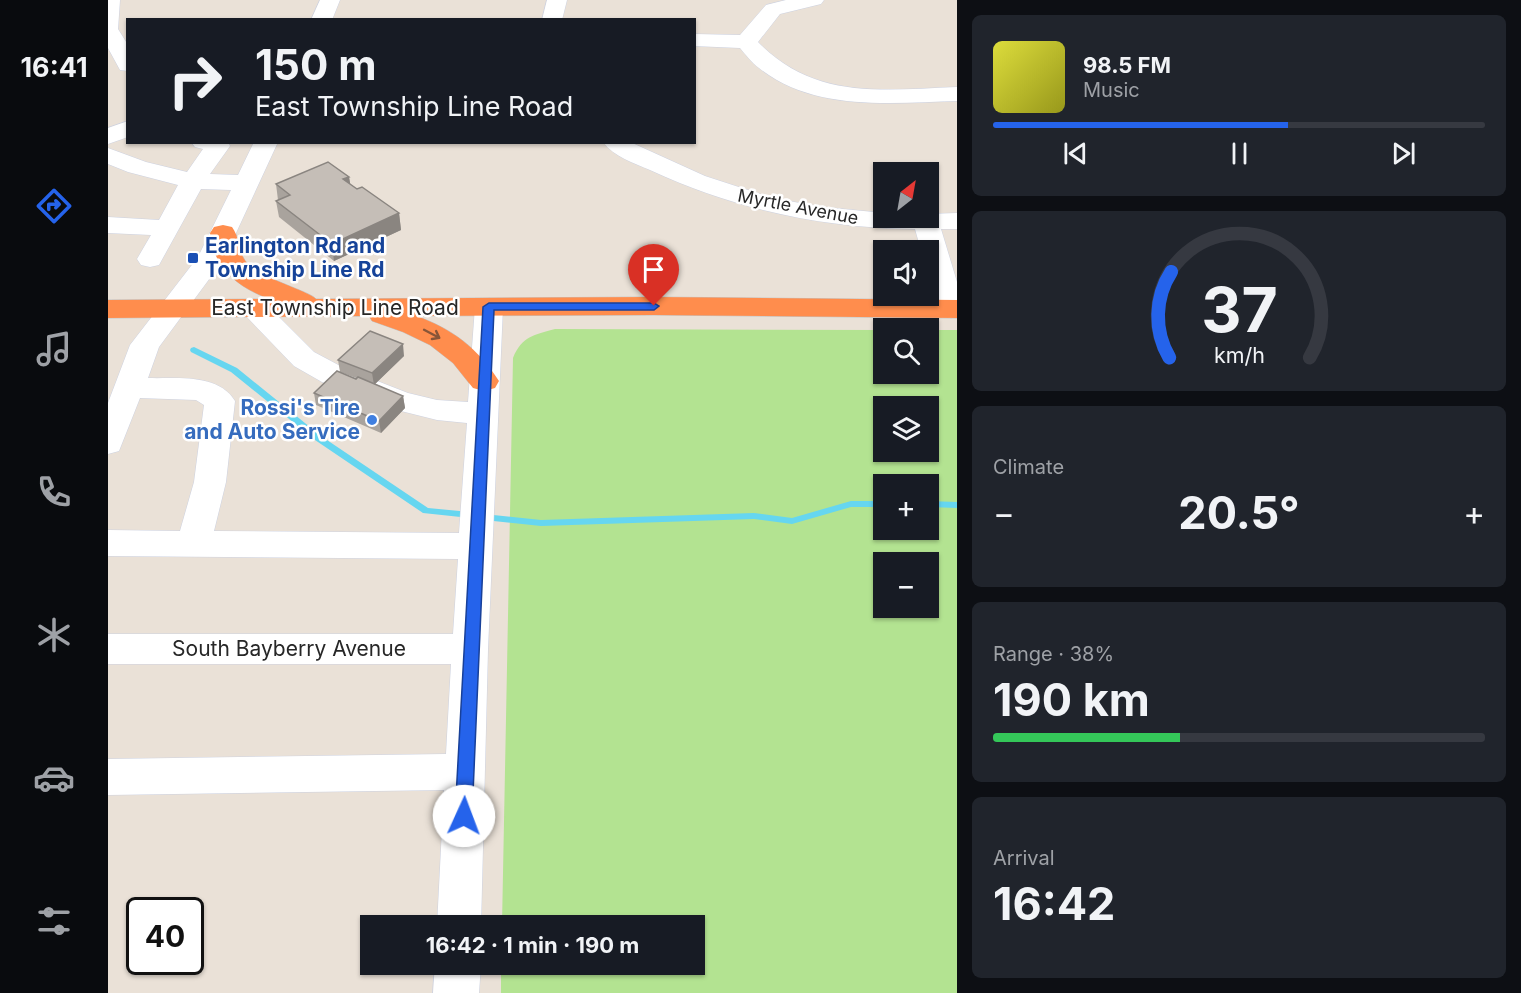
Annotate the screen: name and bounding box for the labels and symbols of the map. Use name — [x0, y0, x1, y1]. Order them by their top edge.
north arrow — [873, 162, 939, 228]
street label: Myrtle Avenue — [736, 185, 860, 229]
place label: Earlington Rd and Township Line Rd — [205, 233, 385, 282]
pin — [628, 244, 679, 306]
marker: Earlington Rd and Township Line Rd — [186, 251, 200, 265]
street label: East Township Line Road — [211, 295, 459, 320]
one-way arrow — [423, 329, 441, 340]
place label: Rossi's Tire and Auto Service — [184, 395, 360, 444]
marker: Rossi's Tire and Auto Service — [365, 413, 379, 427]
street label: South Bayberry Avenue — [172, 636, 406, 661]
position arrow — [432, 784, 496, 848]
speed limit sign: 40 — [126, 897, 204, 975]

